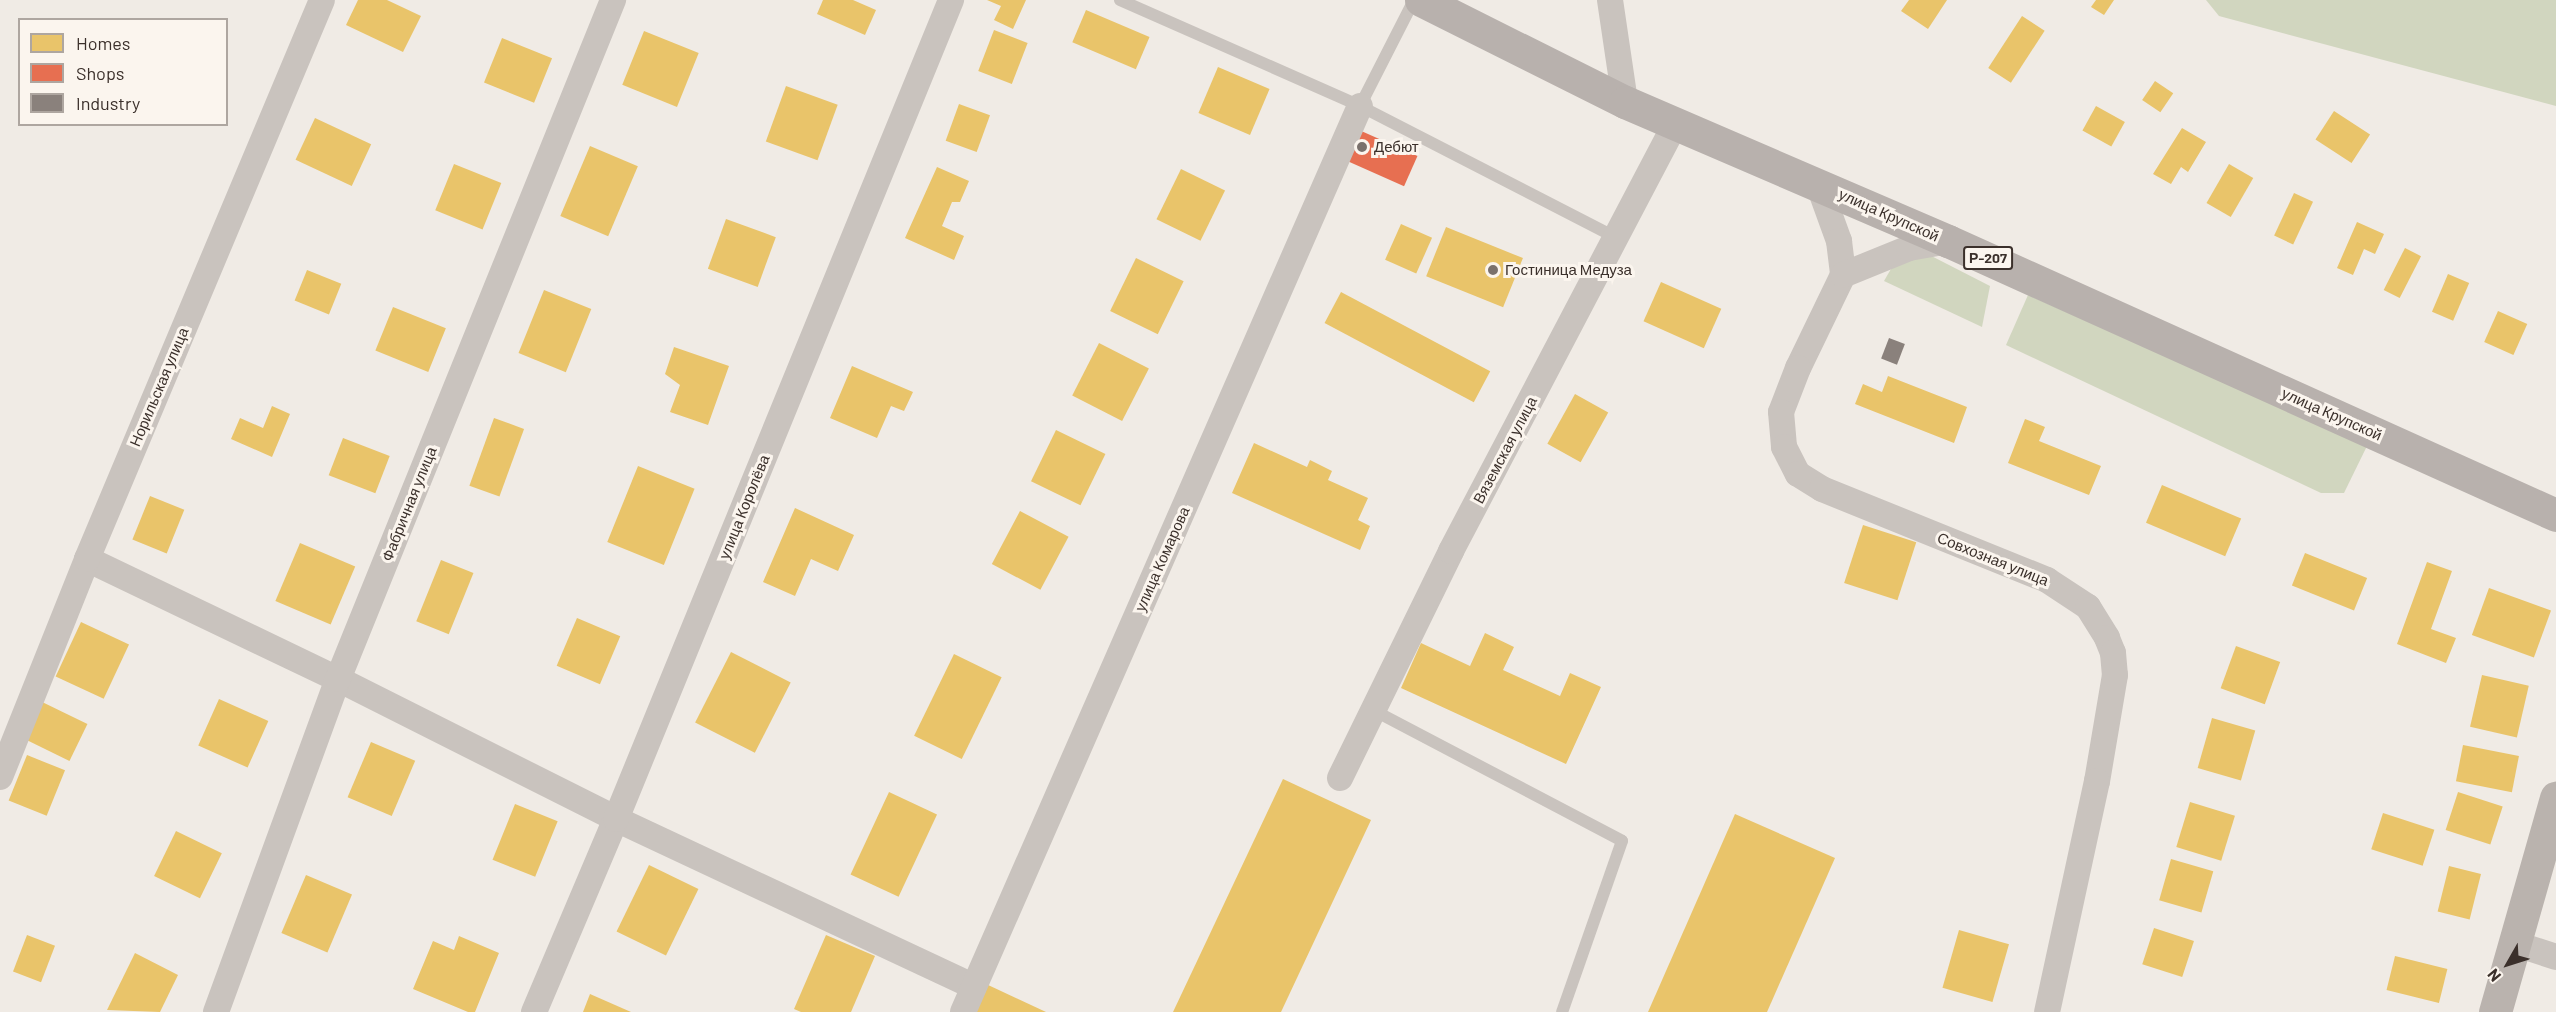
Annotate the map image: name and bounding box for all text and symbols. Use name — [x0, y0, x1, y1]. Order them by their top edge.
legend — [18, 18, 228, 126]
text: Homes — [76, 32, 130, 54]
text: Shops — [76, 62, 125, 84]
text: Industry — [76, 92, 140, 114]
place label: Дебют — [1374, 138, 1419, 156]
marker: Дебют — [1355, 140, 1369, 154]
street label: улица Крупской — [1836, 185, 1942, 245]
road number: Р-207 — [1962, 247, 2014, 269]
place label: Гостиница Медуза — [1505, 261, 1632, 279]
marker: Гостиница Медуза — [1486, 263, 1500, 277]
street label: Норильская улица — [126, 325, 192, 449]
street label: улица Крупской — [2279, 384, 2385, 444]
street label: Вяземская улица — [1469, 393, 1541, 507]
street label: Фабричная улица — [378, 444, 440, 564]
street label: улица Королёва — [715, 452, 773, 562]
street label: улица Комарова — [1131, 504, 1193, 614]
street label: Совхозная улица — [1935, 528, 2051, 590]
north arrow — [2478, 934, 2538, 994]
text: N — [2483, 966, 2504, 986]

